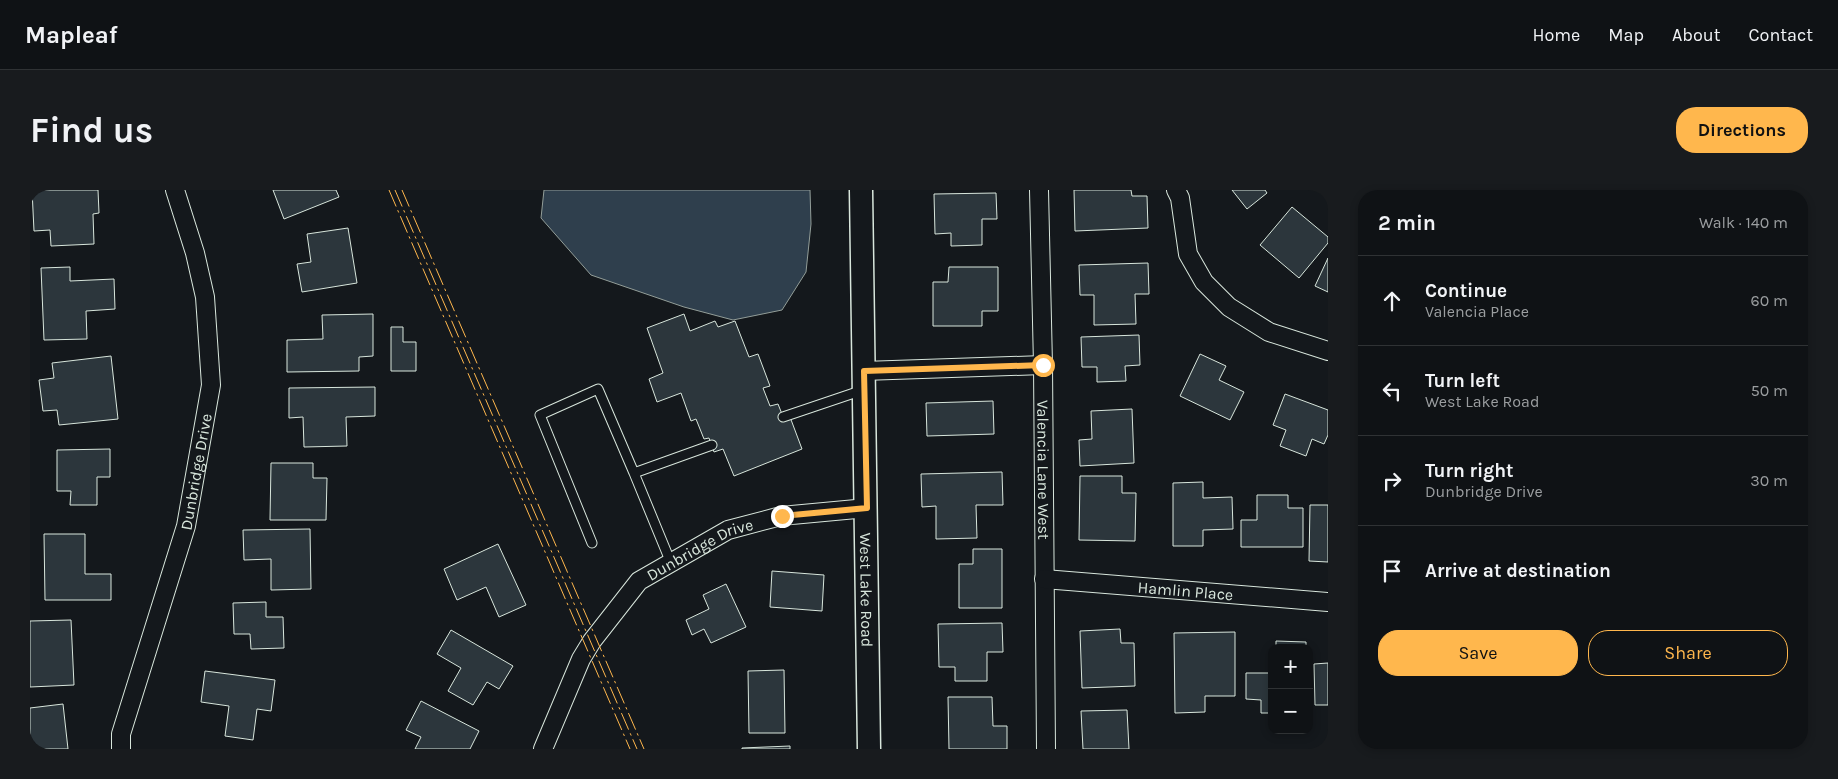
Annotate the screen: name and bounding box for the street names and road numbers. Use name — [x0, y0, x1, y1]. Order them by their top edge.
street label: Valencia Lane West — [1033, 400, 1053, 540]
street label: Dunbridge Drive — [176, 412, 216, 532]
street label: Dunbridge Drive — [643, 515, 755, 585]
street label: West Lake Road — [856, 533, 877, 647]
street label: Hamlin Place — [1137, 578, 1234, 604]

